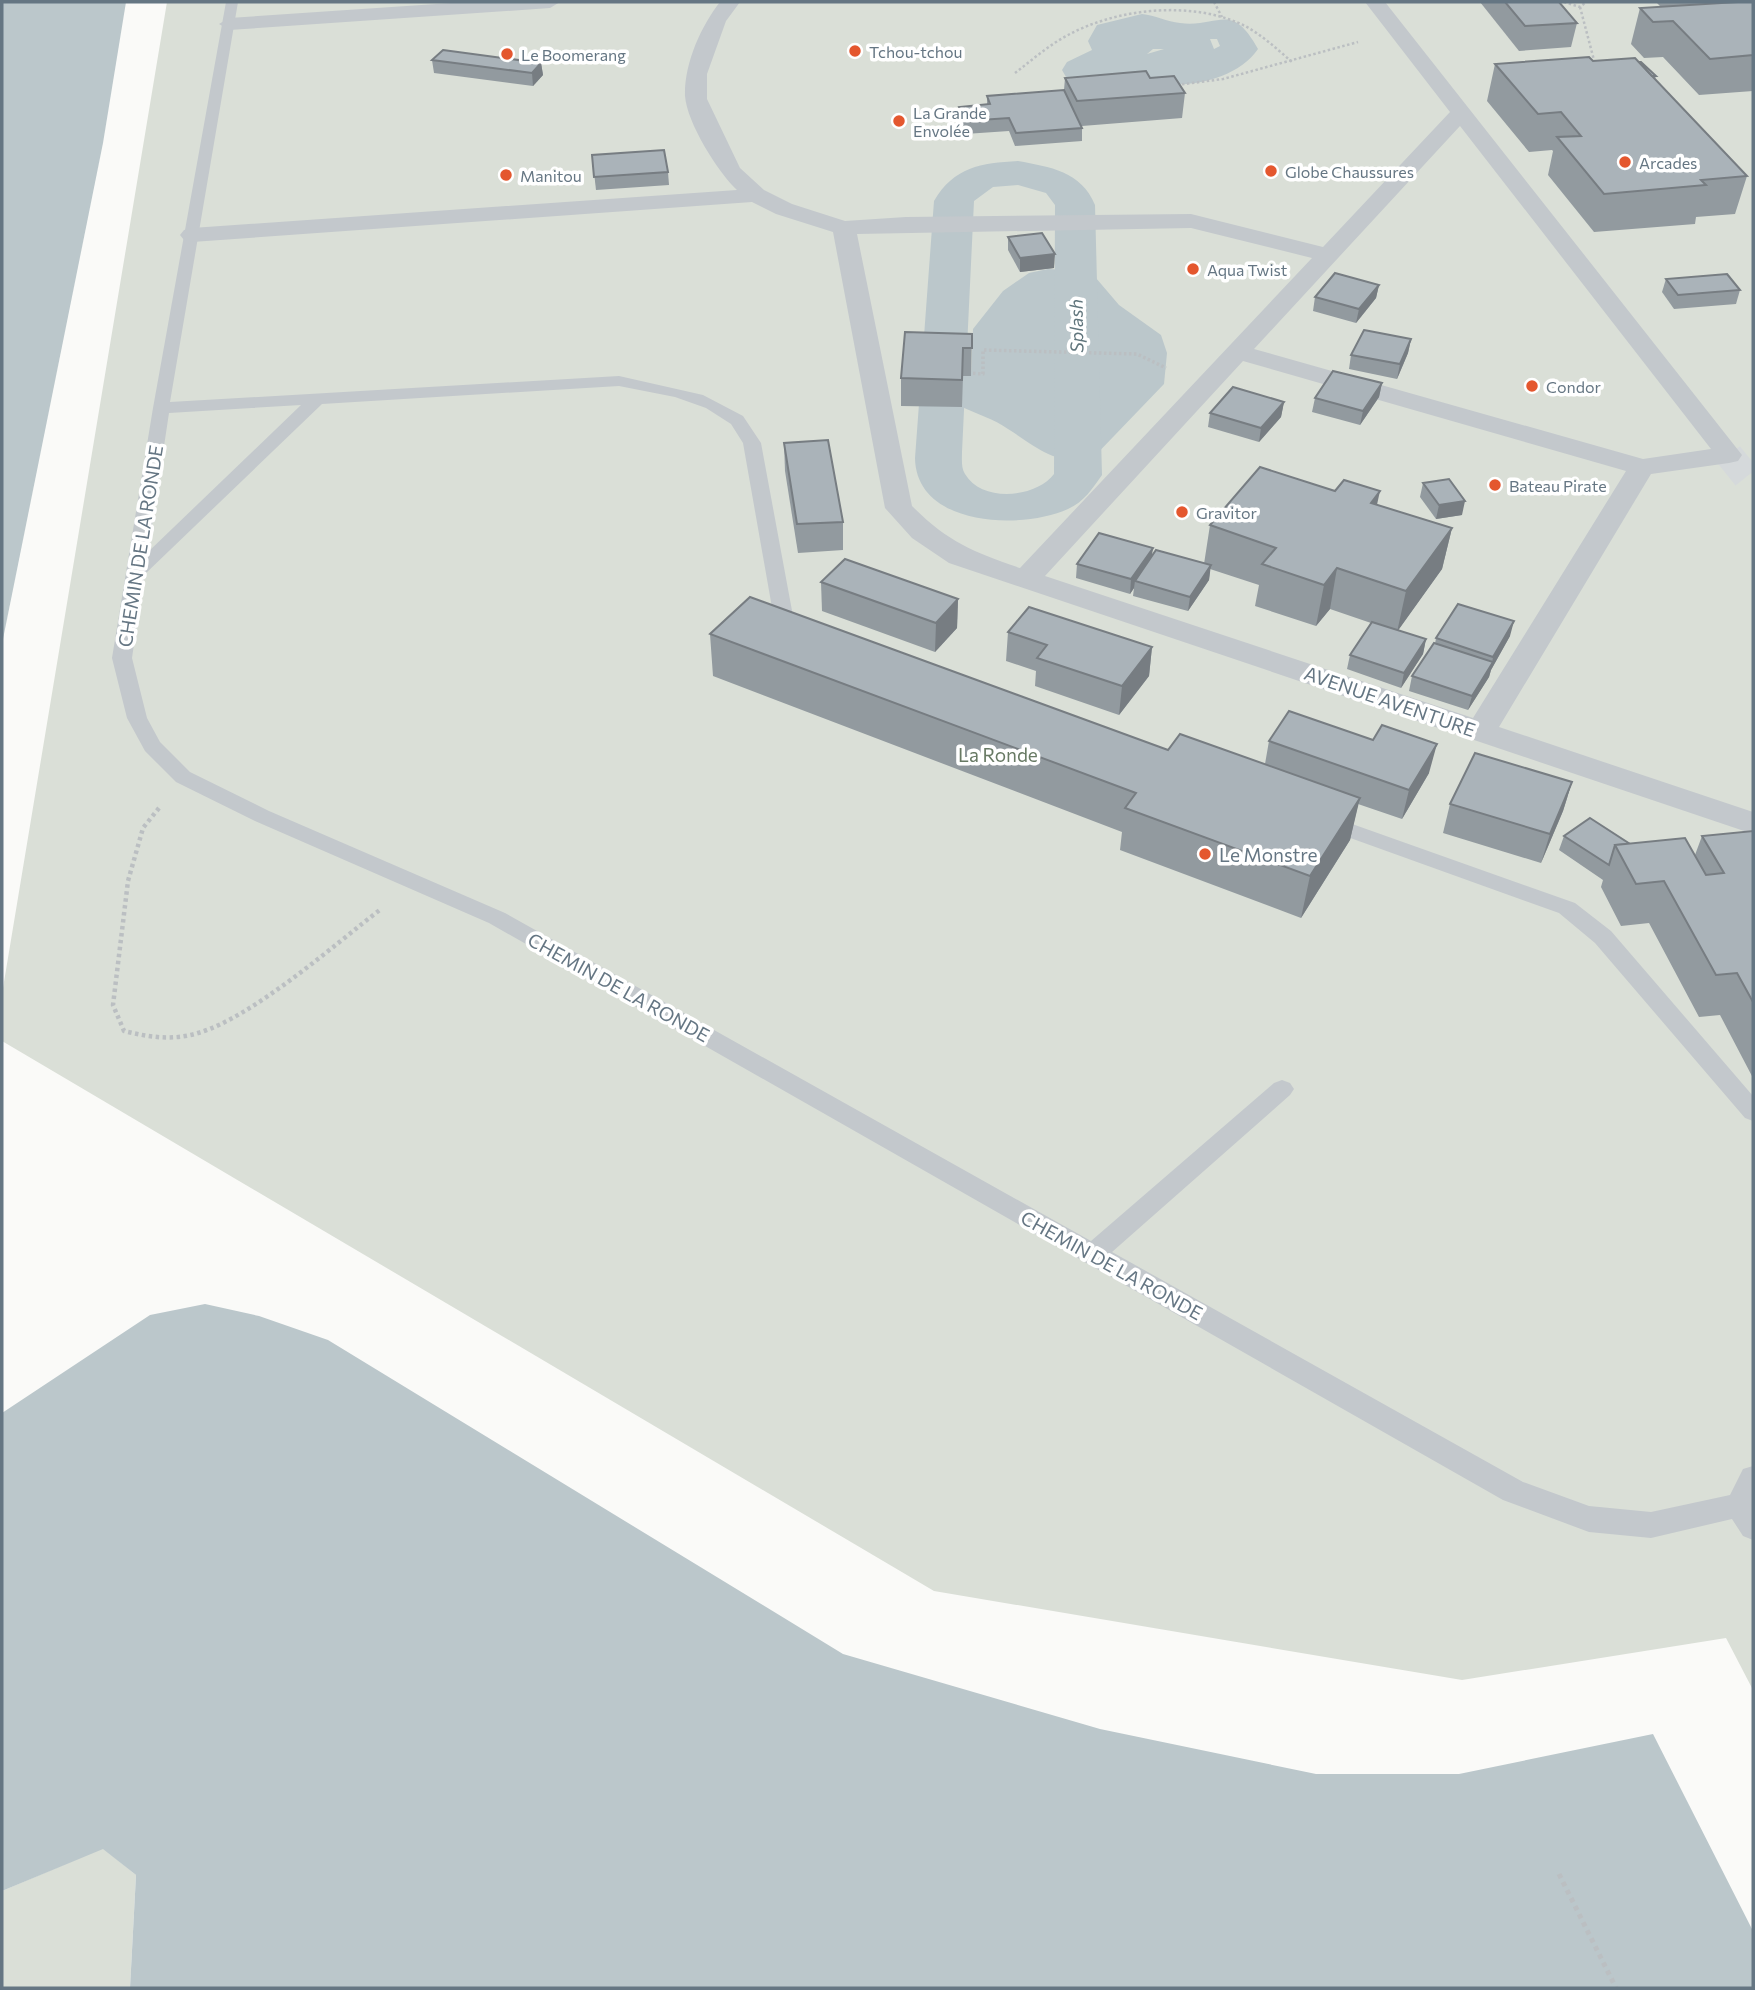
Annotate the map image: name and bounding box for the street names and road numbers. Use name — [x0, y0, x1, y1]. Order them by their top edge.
street label: CHEMIN DE LA RONDE — [113, 443, 167, 649]
street label: AVENUE AVENTURE — [1301, 661, 1479, 741]
street label: CHEMIN DE LA RONDE — [524, 927, 714, 1047]
street label: CHEMIN DE LA RONDE — [1017, 1205, 1207, 1325]

